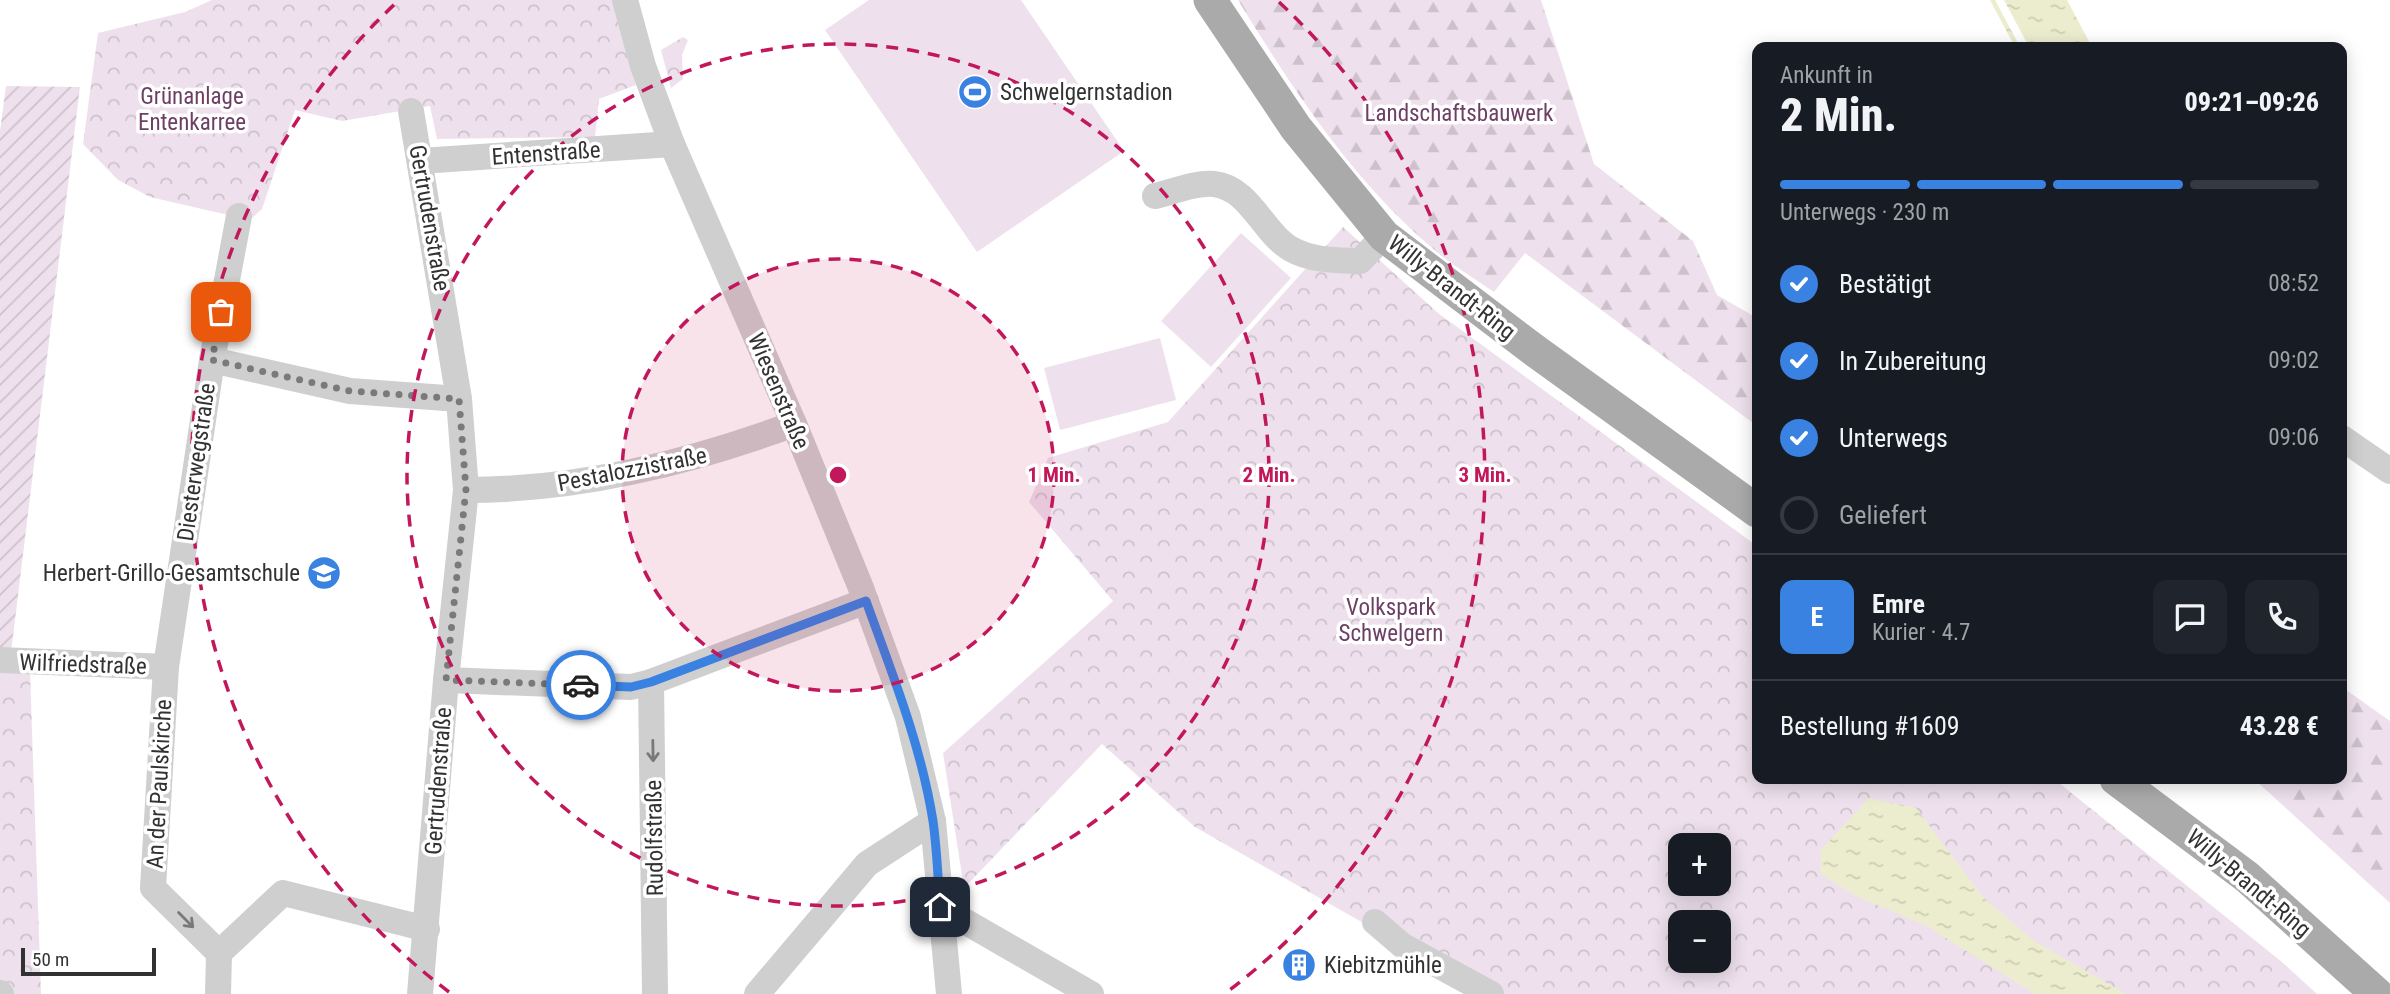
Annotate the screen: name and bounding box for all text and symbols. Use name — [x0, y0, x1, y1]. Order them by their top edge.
text: Ankunft in — [1780, 62, 1873, 89]
sports icon: Schwelgernstadion — [956, 73, 994, 111]
place label: Schwelgernstadion — [1000, 79, 1173, 106]
park label: Grünanlage Entenkarree — [138, 83, 246, 136]
text: 09:21–09:26 — [2185, 87, 2319, 117]
text: 2 Min. — [1780, 88, 1897, 142]
park label: Landschaftsbauwerk — [1365, 100, 1554, 127]
street label: Entenstraße — [491, 136, 601, 171]
street label: Gertrudenstraße — [403, 143, 456, 293]
text: Unterwegs · 230 m — [1780, 199, 1949, 226]
street label: Willy-Brandt-Ring — [1383, 229, 1521, 345]
icon: check — [1780, 265, 1818, 303]
text: Bestätigt — [1839, 269, 1932, 299]
text: 08:52 — [2268, 270, 2319, 297]
pin — [191, 282, 251, 342]
icon: bag — [202, 293, 240, 331]
street label: Wiesenstraße — [742, 329, 815, 453]
icon: check — [1780, 342, 1818, 380]
text: In Zubereitung — [1839, 346, 1987, 376]
text: 09:02 — [2268, 347, 2319, 374]
street label: Diesterwegstraße — [172, 381, 221, 543]
icon: check — [1780, 419, 1818, 457]
text: Unterwegs — [1839, 423, 1948, 453]
text: 09:06 — [2268, 424, 2319, 451]
street label: Pestalozzistraße — [555, 442, 709, 497]
centre of rings — [826, 463, 850, 487]
text: 1 Min. — [1027, 463, 1081, 487]
text: 2 Min. — [1242, 463, 1296, 487]
text: 3 Min. — [1458, 463, 1512, 487]
text: Geliefert — [1839, 500, 1927, 530]
school or university icon: Herbert-Grillo-Gesamtschule — [305, 554, 343, 592]
place label: Herbert-Grillo-Gesamtschule — [43, 560, 300, 587]
button: chat — [2153, 580, 2227, 654]
button: phone — [2245, 580, 2319, 654]
text: Emre — [1872, 589, 1925, 619]
park label: Volkspark Schwelgern — [1339, 594, 1443, 647]
text: E — [1811, 602, 1823, 632]
text: Kurier · 4.7 — [1872, 619, 1970, 646]
street label: Wilfriedstraße — [19, 649, 147, 680]
courier — [546, 650, 616, 720]
icon: car — [562, 666, 600, 704]
street label: An der Paulskirche — [142, 699, 177, 869]
street label: Gertrudenstraße — [420, 706, 457, 856]
text: Bestellung #1609 — [1780, 711, 1960, 741]
text: 43.28 € — [2240, 711, 2319, 741]
one-way arrow — [646, 739, 659, 762]
street label: Rudolfstraße — [640, 780, 669, 896]
street label: Willy-Brandt-Ring — [2181, 824, 2316, 943]
map controls — [1668, 833, 1731, 973]
button: + — [1668, 833, 1731, 896]
pin — [910, 877, 970, 937]
icon: home — [921, 888, 959, 926]
button: − — [1668, 910, 1731, 973]
one-way arrow — [177, 912, 194, 929]
scale bar — [21, 945, 156, 977]
building icon: Kiebitzmühle — [1280, 946, 1318, 984]
text: 50 m — [32, 948, 69, 971]
place label: Kiebitzmühle — [1324, 952, 1442, 979]

